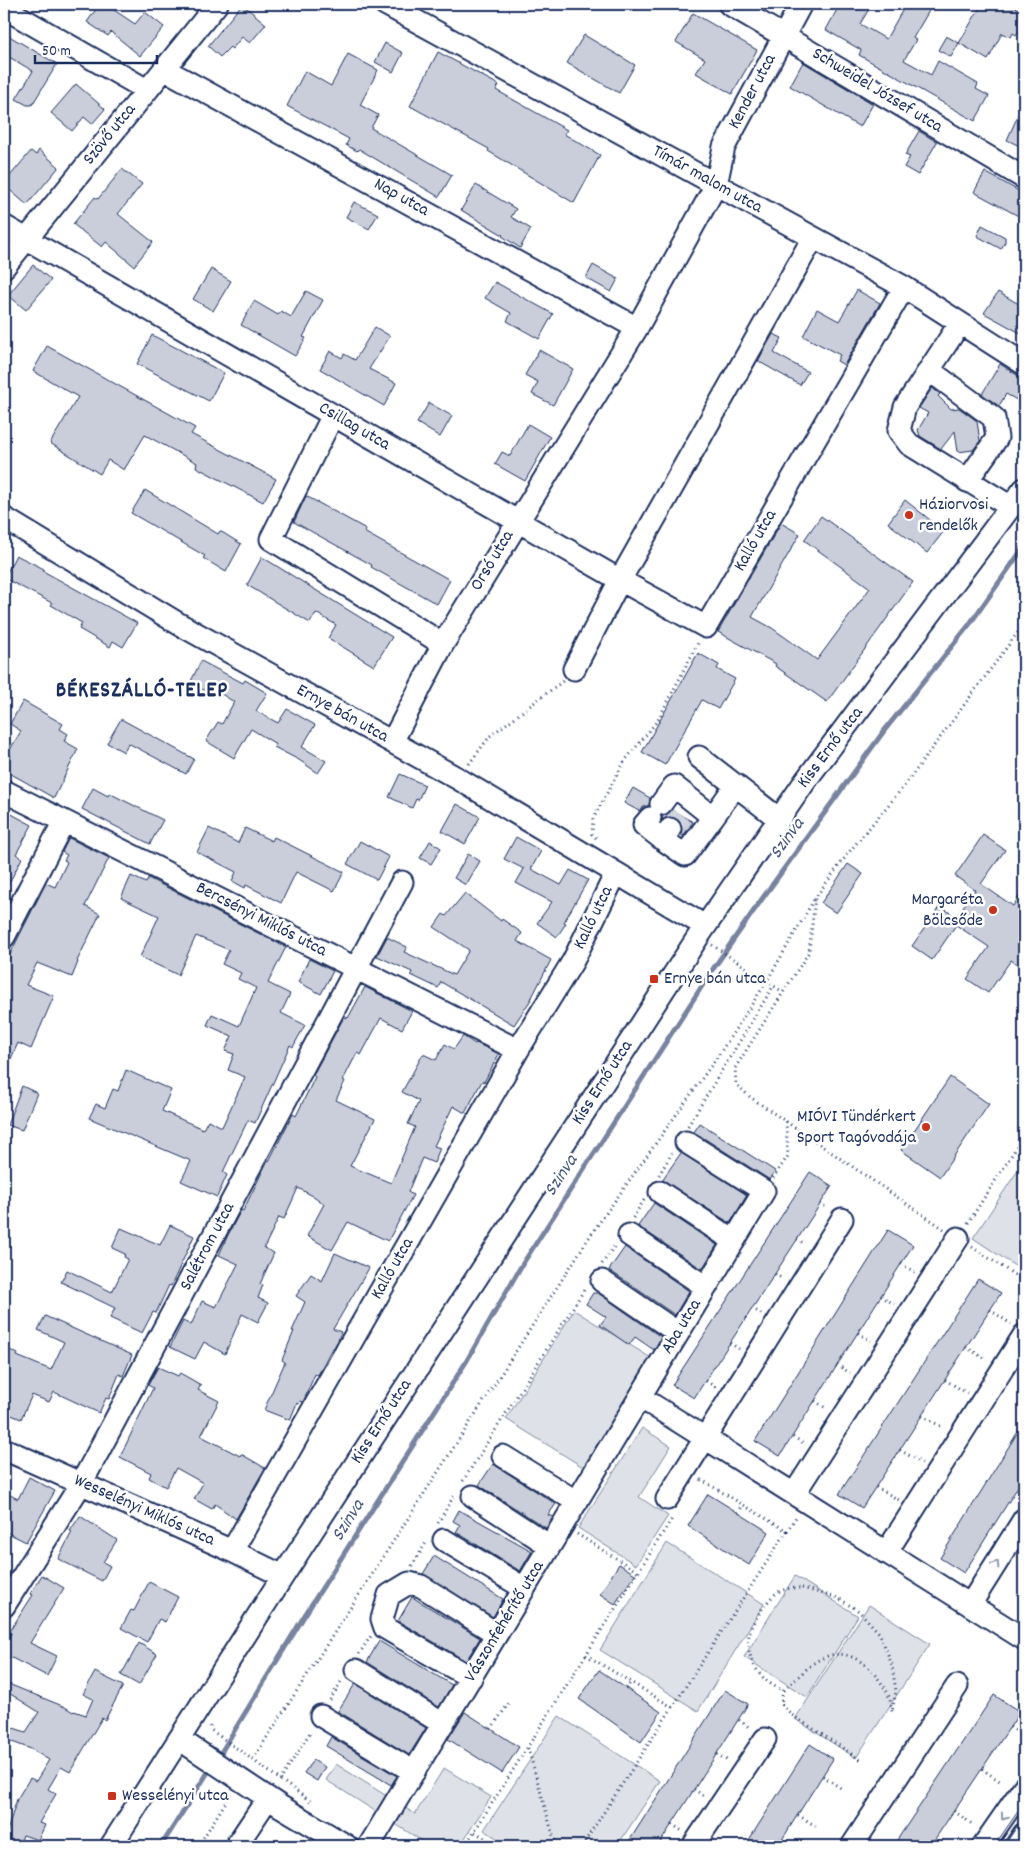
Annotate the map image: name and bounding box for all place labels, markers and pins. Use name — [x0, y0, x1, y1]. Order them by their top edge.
place label: Háziorvosi rendelők — [919, 493, 988, 539]
marker: Háziorvosi rendelők — [903, 509, 915, 521]
place label: Margaréta Bölcsőde — [911, 888, 984, 934]
marker: Margaréta Bölcsőde — [987, 904, 999, 916]
place label: Ernye bán utca — [664, 967, 766, 992]
marker: Ernye bán utca — [648, 973, 660, 985]
place label: MIÓVI Tündérkert Sport Tagóvodája — [797, 1105, 917, 1151]
marker: MIÓVI Tündérkert Sport Tagóvodája — [920, 1121, 932, 1133]
place label: Wesselényi utca — [122, 1784, 229, 1809]
marker: Wesselényi utca — [106, 1790, 118, 1802]

